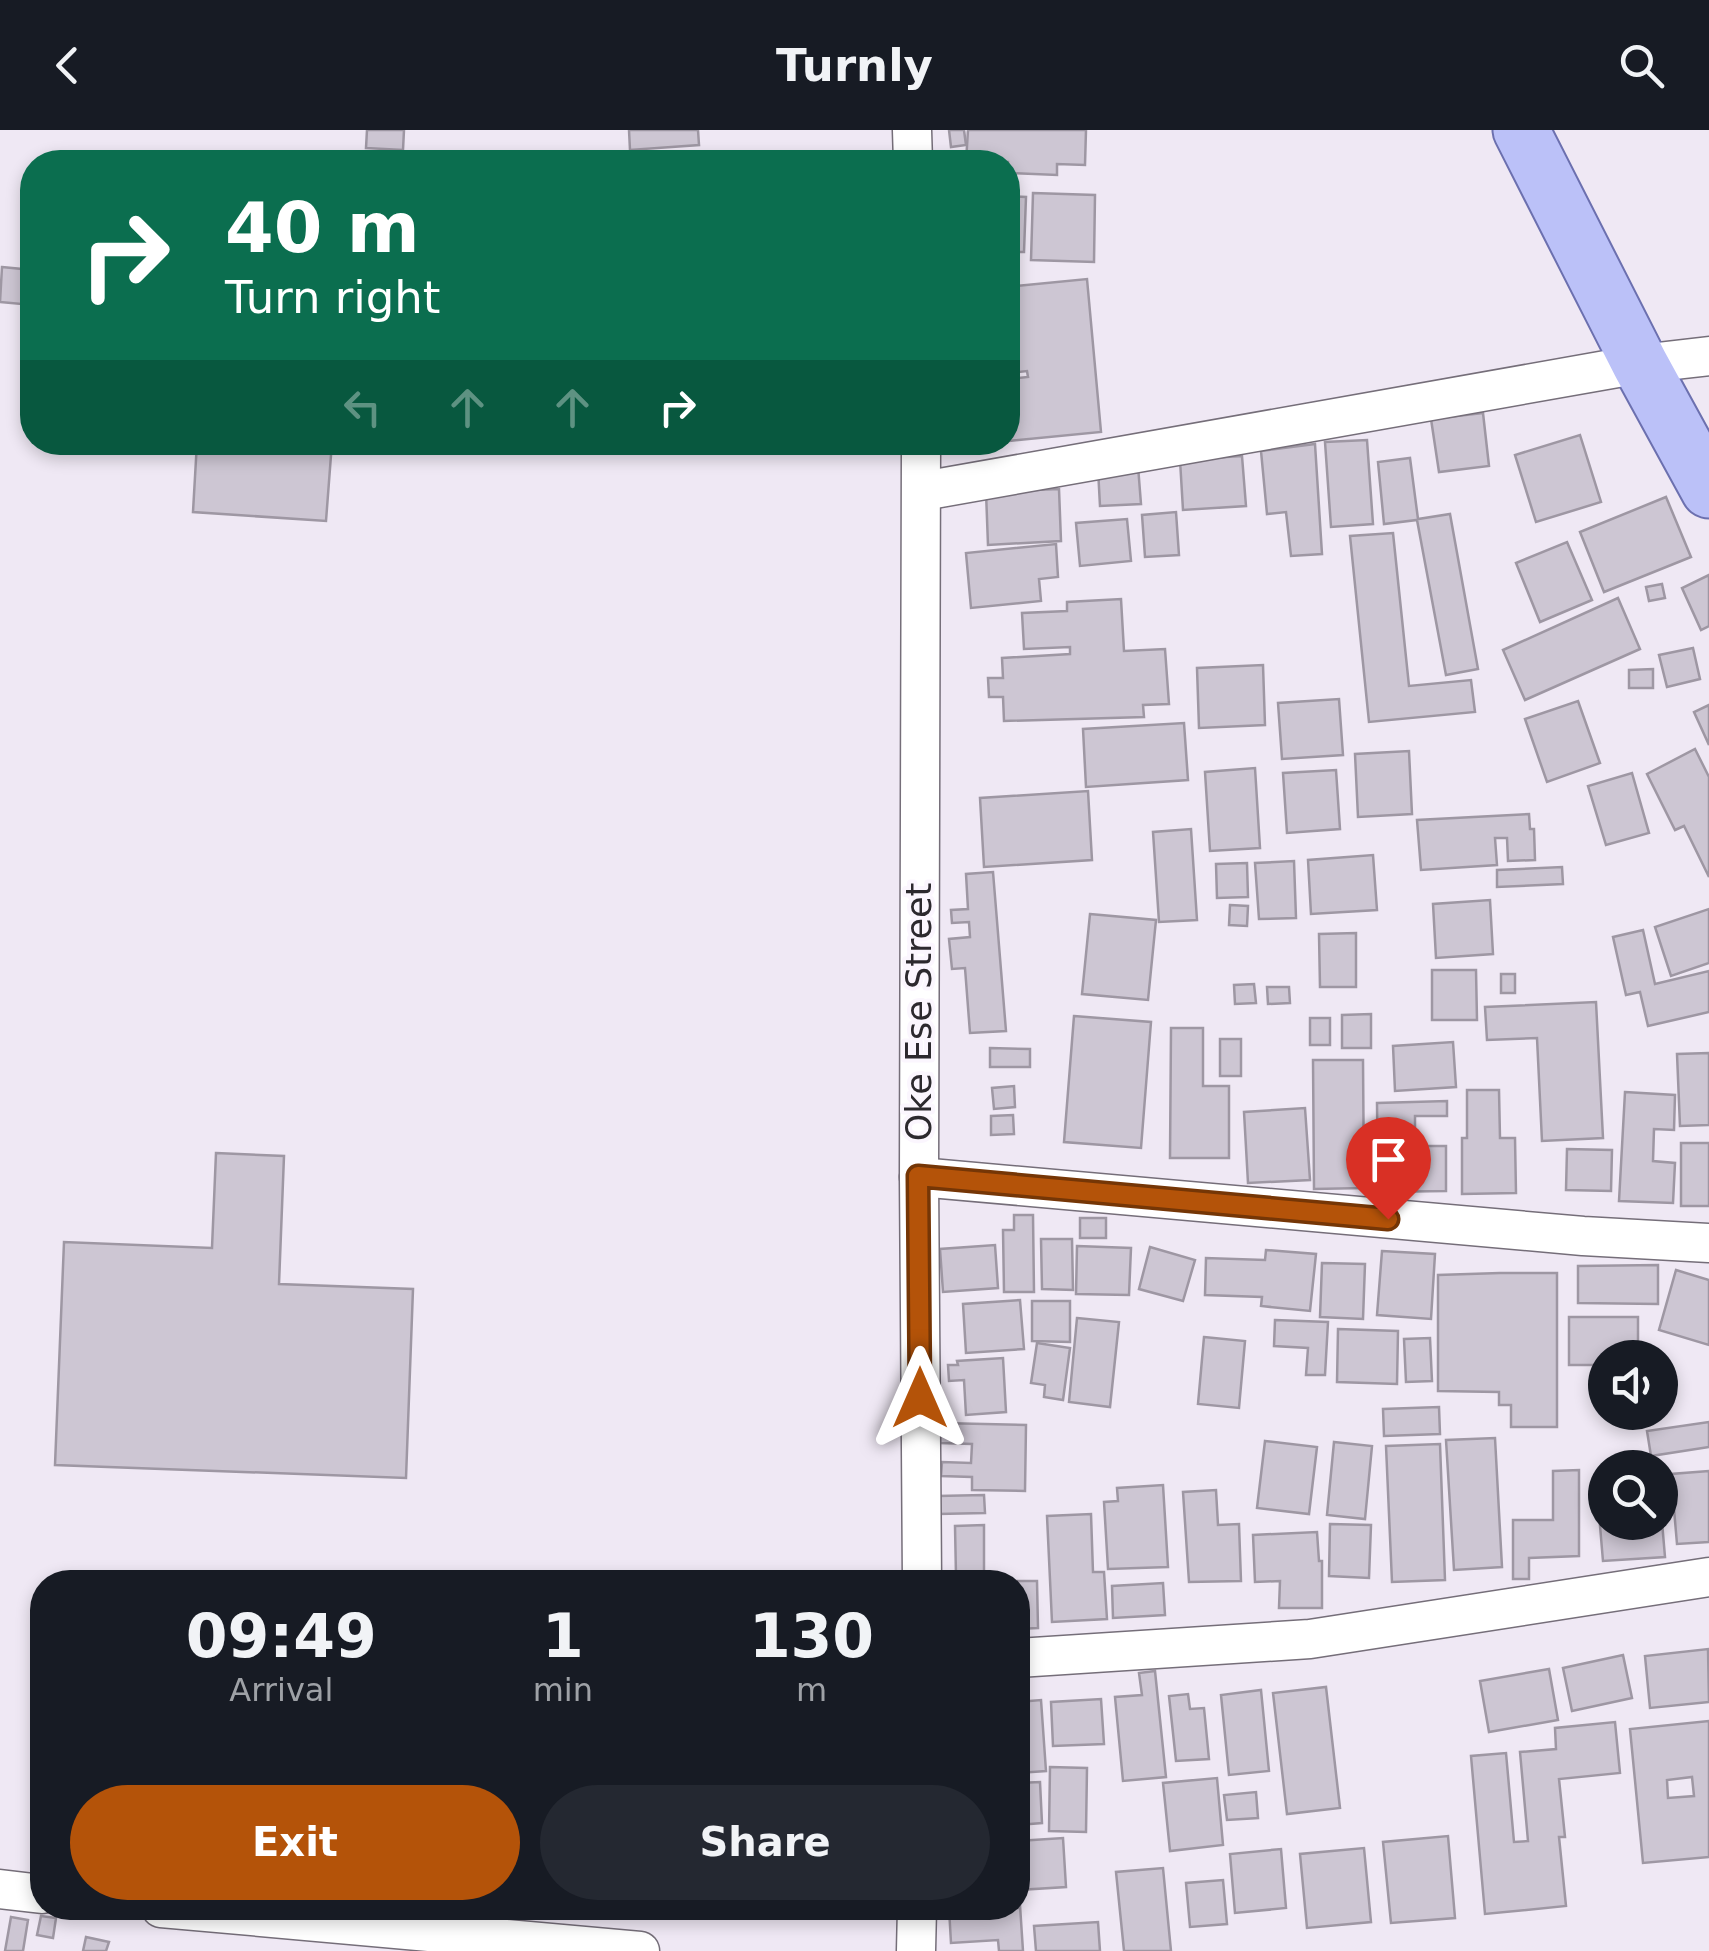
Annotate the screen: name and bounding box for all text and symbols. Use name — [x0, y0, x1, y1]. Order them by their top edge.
icon: back — [40, 38, 95, 93]
icon: search — [1614, 38, 1669, 93]
text: Turnly — [776, 39, 933, 92]
text: 40 m — [225, 187, 420, 269]
icon: right — [60, 190, 190, 320]
text: Turn right — [225, 271, 440, 324]
icon: left — [335, 380, 390, 435]
icon: ahead — [440, 380, 495, 435]
icon: ahead — [545, 380, 600, 435]
icon: right — [650, 380, 705, 435]
street label: Oke Ese Street — [899, 883, 939, 1141]
pin — [1346, 1117, 1431, 1220]
icon: arrive — [1361, 1132, 1416, 1187]
map controls — [1588, 1340, 1678, 1540]
button: sound — [1588, 1340, 1678, 1430]
position arrow — [868, 1346, 972, 1450]
button: search — [1588, 1450, 1678, 1540]
text: 09:49 — [186, 1601, 377, 1671]
text: 1 — [542, 1601, 584, 1671]
text: 130 — [749, 1601, 874, 1671]
text: Arrival — [229, 1671, 333, 1709]
text: min — [533, 1671, 593, 1709]
text: m — [796, 1671, 827, 1709]
button: Exit — [70, 1785, 520, 1900]
button: Share — [540, 1785, 990, 1900]

